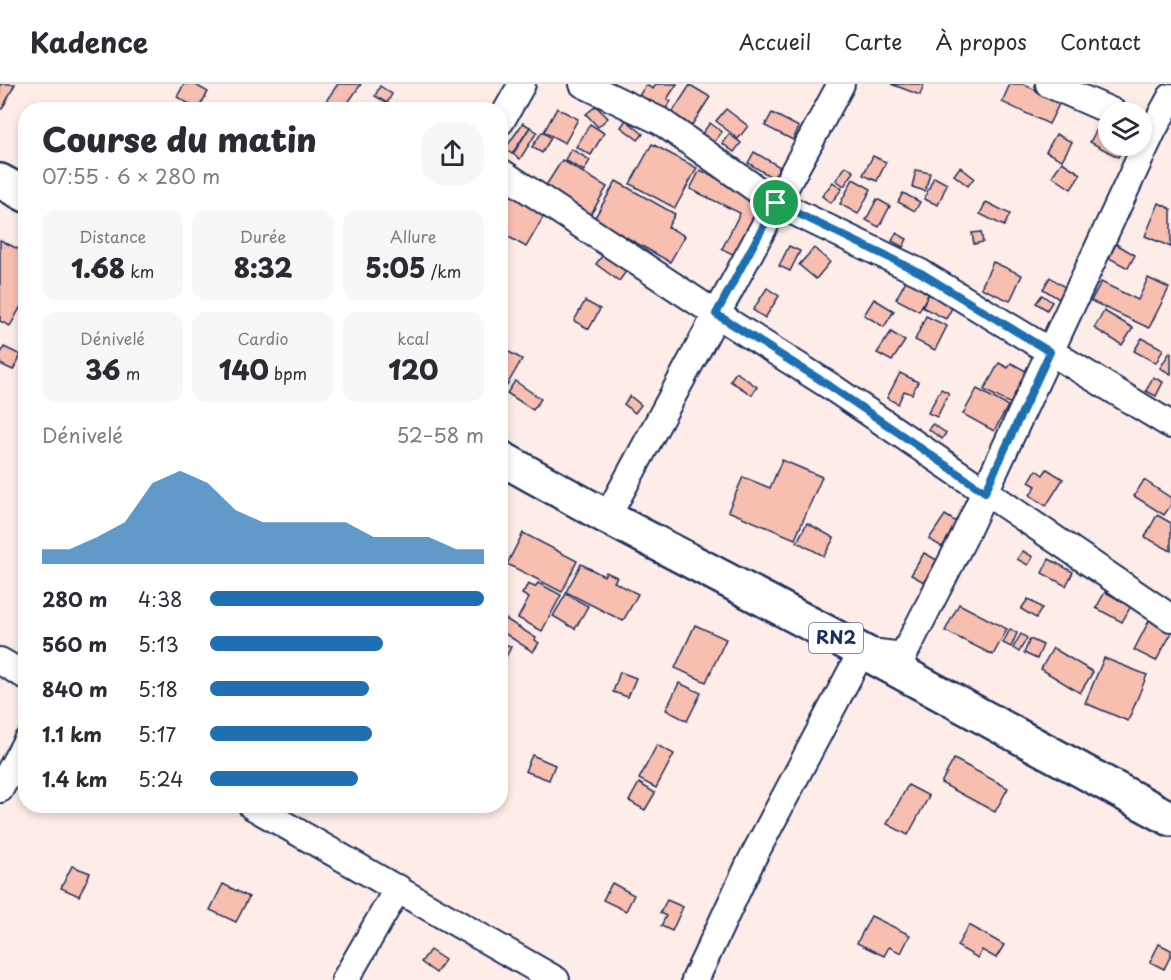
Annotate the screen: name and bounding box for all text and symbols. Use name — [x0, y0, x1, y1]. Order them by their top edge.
text: Kadence — [30, 20, 148, 63]
text: Accueil — [739, 25, 811, 57]
text: Carte — [844, 25, 902, 57]
text: À propos — [935, 25, 1027, 57]
text: Contact — [1060, 25, 1141, 57]
map controls — [1098, 102, 1152, 156]
button: layers — [1098, 102, 1152, 156]
text: Course du matin — [42, 113, 317, 163]
button: share — [421, 122, 484, 185]
text: 07:55 · 6 × 280 m — [42, 161, 220, 191]
pin — [750, 177, 801, 228]
icon: arrive — [759, 186, 792, 219]
text: Distance — [79, 224, 146, 248]
text: Durée — [240, 224, 286, 248]
text: Allure — [390, 224, 437, 248]
text: 1.68 — [71, 248, 125, 287]
text: 8:32 — [234, 248, 292, 287]
text: 5:05 — [365, 248, 426, 287]
text: km — [125, 259, 154, 283]
text: /km — [426, 259, 461, 283]
text: Dénivelé — [80, 326, 145, 350]
text: Cardio — [238, 326, 288, 350]
text: kcal — [397, 326, 429, 350]
text: 36 — [85, 350, 120, 389]
text: 140 — [219, 350, 269, 389]
text: 120 — [388, 350, 438, 389]
text: m — [120, 361, 140, 385]
text: bpm — [269, 361, 307, 385]
text: Dénivelé — [42, 420, 123, 450]
text: 52–58 m — [397, 420, 484, 450]
text: 280 m — [42, 584, 107, 614]
text: 4:38 — [138, 584, 183, 614]
road number: RN2 — [809, 623, 863, 653]
text: 560 m — [42, 629, 107, 659]
text: 5:13 — [138, 629, 179, 659]
text: 840 m — [42, 674, 108, 704]
text: 5:18 — [138, 674, 178, 704]
text: 1.1 km — [42, 719, 102, 749]
text: 5:17 — [138, 719, 176, 749]
text: 1.4 km — [42, 764, 108, 794]
text: 5:24 — [138, 764, 183, 794]

